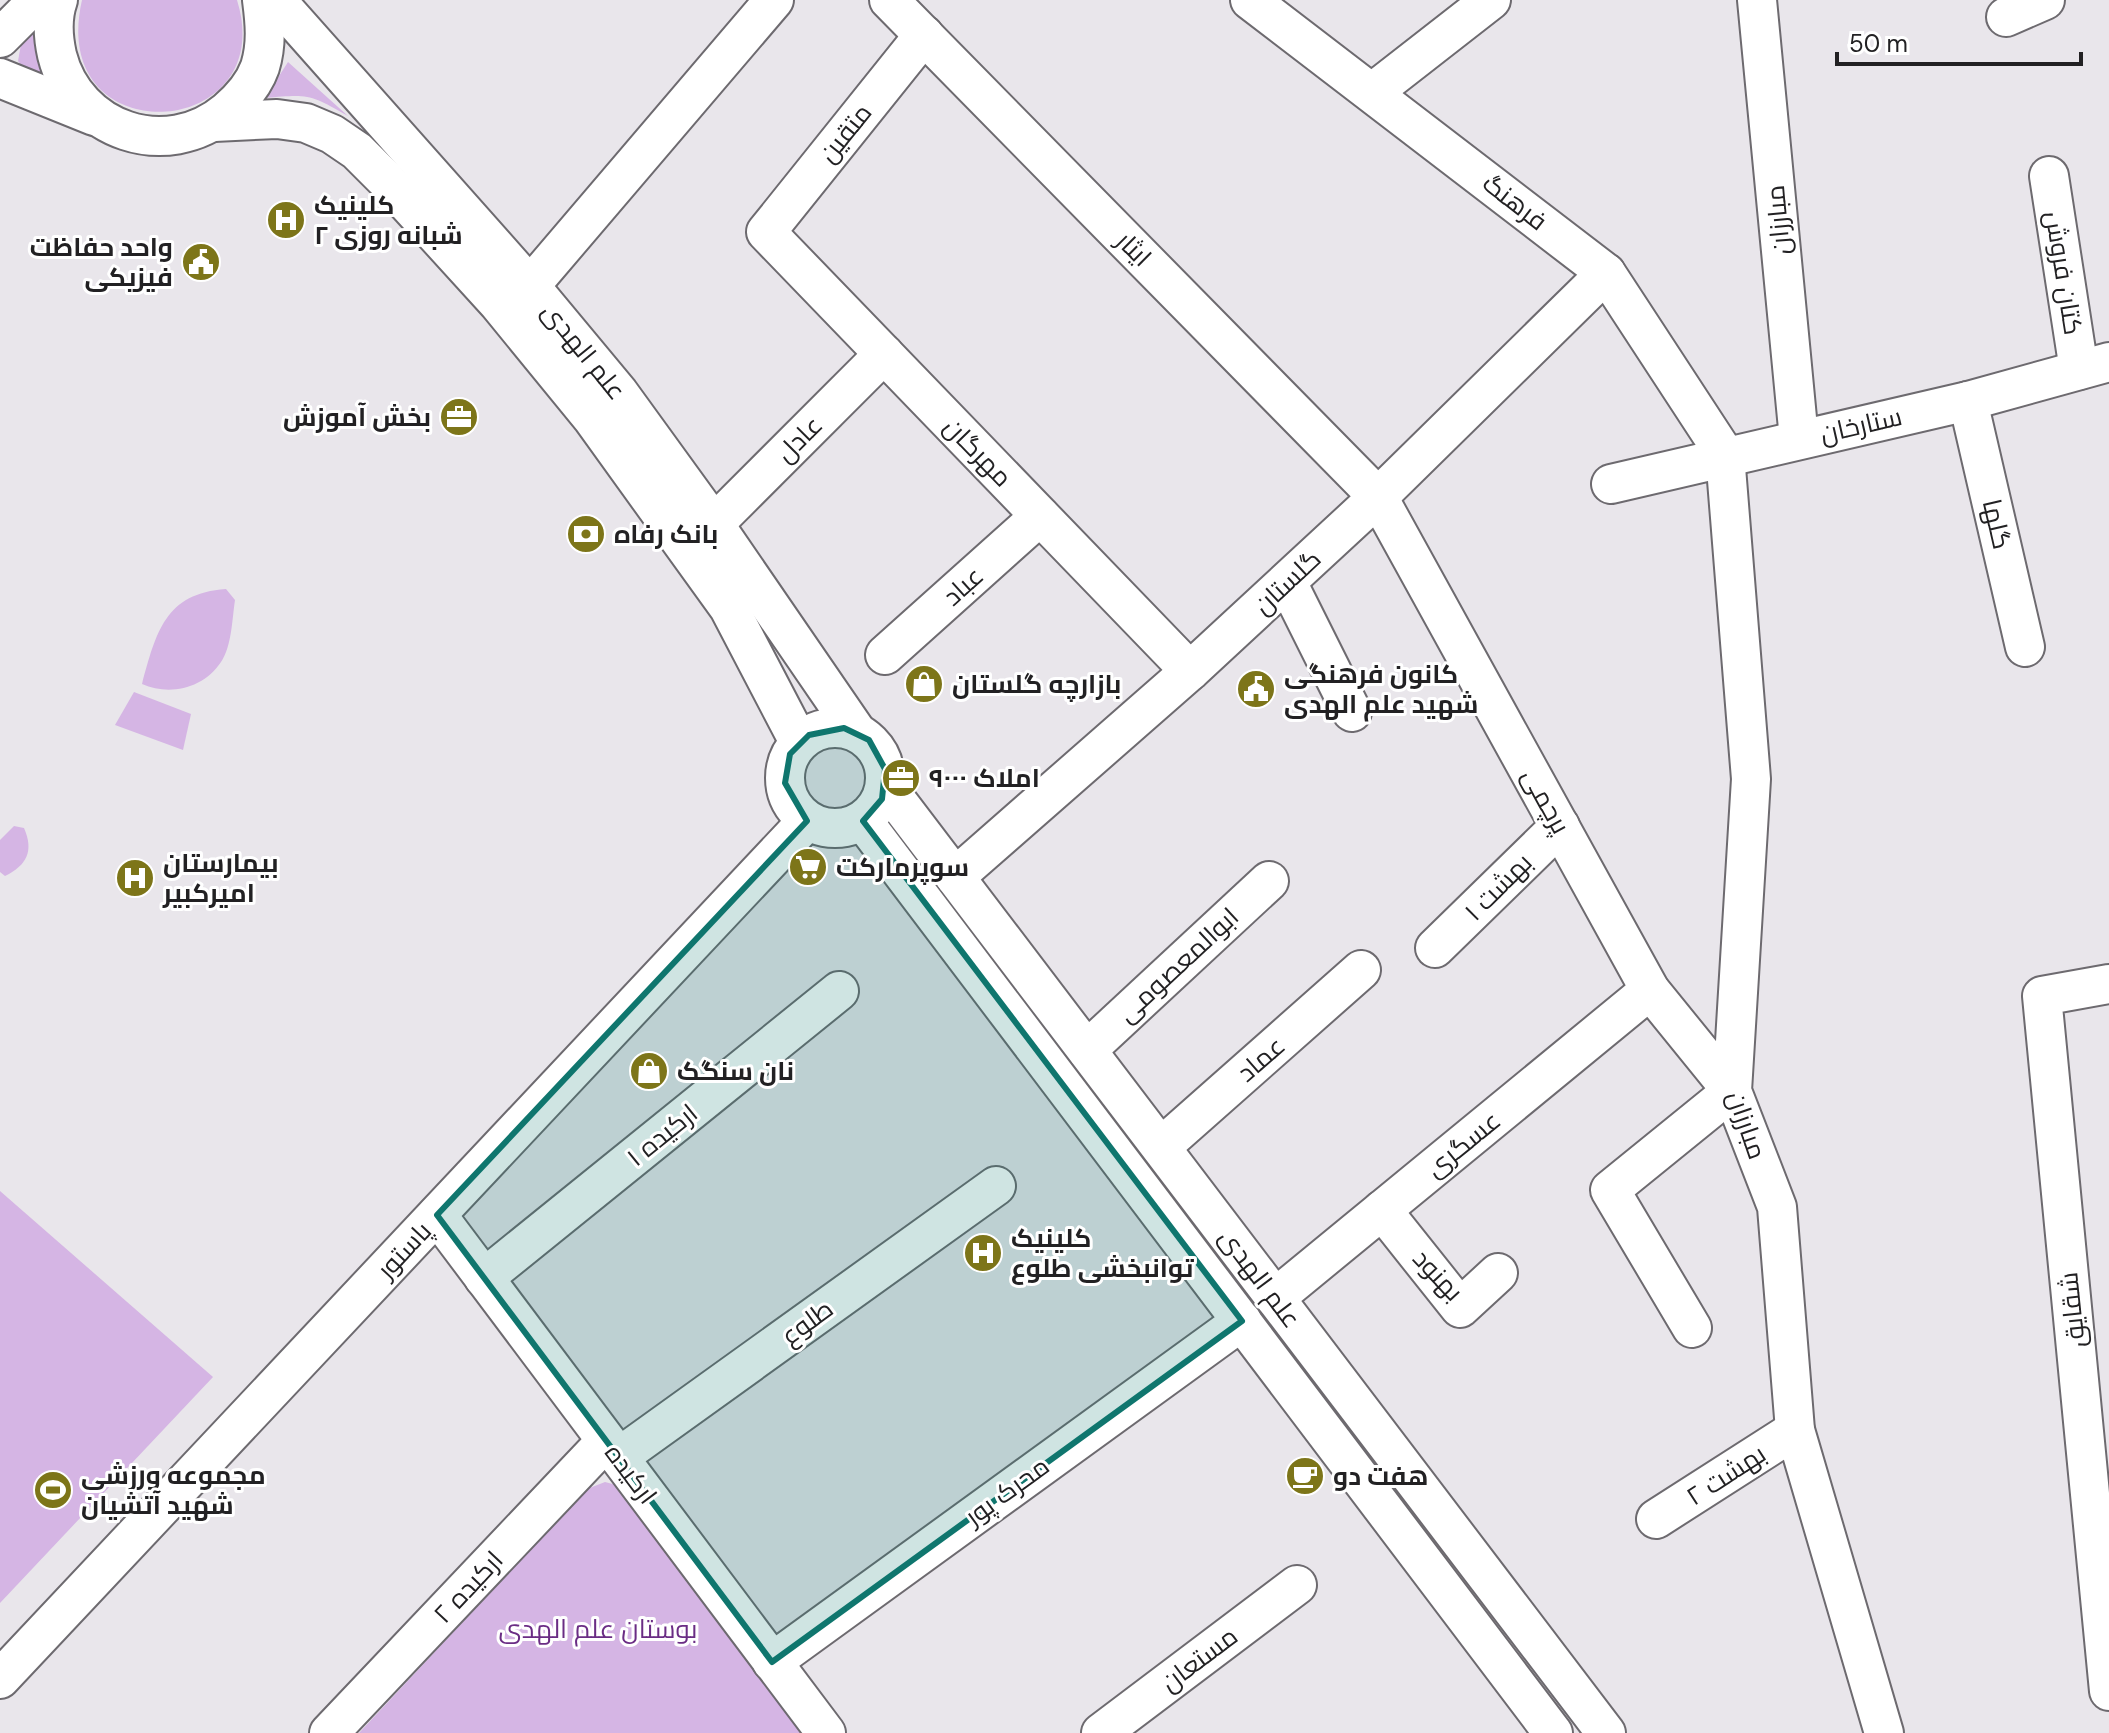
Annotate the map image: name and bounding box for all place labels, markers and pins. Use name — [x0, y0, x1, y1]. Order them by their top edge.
place label: کلینیک شبانه روزی ۲ — [314, 188, 463, 252]
hospital icon: کلینیک شبانه روزی ۲ — [265, 199, 307, 241]
place label: واحد حفاظت فیزیکی — [30, 230, 173, 294]
public building icon: واحد حفاظت فیزیکی — [180, 241, 222, 283]
office icon: بخش آموزش — [438, 396, 480, 438]
place label: بخش آموزش — [283, 400, 431, 434]
bank icon: بانک رفاه — [565, 513, 607, 555]
place label: بانک رفاه — [614, 517, 718, 551]
place label: کانون فرهنگی شهید علم الهدی — [1284, 657, 1479, 722]
shop icon: بازارچه گلستان — [903, 663, 945, 705]
place label: بازارچه گلستان — [952, 667, 1121, 702]
public building icon: کانون فرهنگی شهید علم الهدی — [1235, 668, 1277, 710]
office icon: املاک ۹۰۰۰ — [880, 757, 922, 799]
place label: املاک ۹۰۰۰ — [929, 761, 1040, 795]
place label: بیمارستان امیرکبیر — [162, 846, 279, 910]
supermarket icon: سوپرمارکت — [787, 846, 829, 888]
place label: سوپرمارکت — [836, 850, 969, 885]
hospital icon: بیمارستان امیرکبیر — [114, 857, 156, 899]
shop icon: نان سنگک — [628, 1050, 670, 1092]
place label: نان سنگک — [677, 1054, 794, 1088]
place label: کلینیک توانبخشی طلوع — [1011, 1221, 1194, 1285]
hospital icon: کلینیک توانبخشی طلوع — [962, 1232, 1004, 1274]
cafe icon: هفت دو — [1284, 1455, 1326, 1497]
place label: مجموعه ورزشی شهید آتشیان — [81, 1458, 266, 1522]
place label: هفت دو — [1333, 1459, 1428, 1493]
sports icon: مجموعه ورزشی شهید آتشیان — [32, 1469, 74, 1511]

